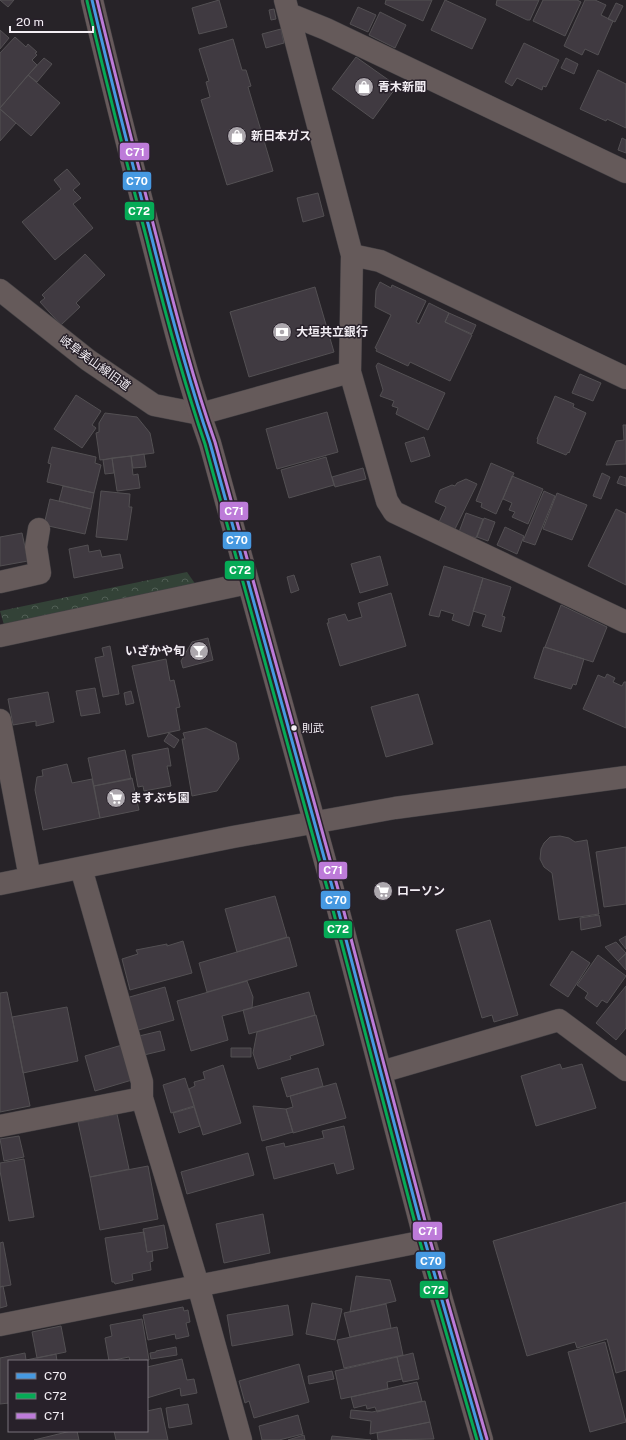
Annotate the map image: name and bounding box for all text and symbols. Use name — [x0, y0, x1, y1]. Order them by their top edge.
scale bar — [10, 8, 93, 34]
text: 20 m — [16, 15, 44, 29]
shop icon: 青木新聞 — [353, 76, 375, 98]
place label: 青木新聞 — [378, 80, 426, 94]
shop icon: 新日本ガス — [226, 125, 248, 147]
place label: 新日本ガス — [251, 129, 311, 143]
line badge: C71 — [119, 142, 150, 161]
text: C71 — [125, 146, 145, 158]
line badge: C70 — [122, 171, 152, 191]
text: C70 — [126, 175, 148, 187]
line badge: C72 — [124, 201, 155, 221]
text: C72 — [128, 205, 150, 217]
bank icon: 大垣共立銀行 — [271, 321, 293, 343]
place label: 大垣共立銀行 — [296, 325, 368, 339]
street label: 岐阜美山線旧道 — [57, 333, 133, 393]
line badge: C71 — [219, 501, 249, 521]
text: C71 — [224, 505, 244, 517]
line badge: C70 — [222, 531, 252, 550]
text: C70 — [226, 534, 248, 546]
line badge: C72 — [224, 560, 255, 580]
text: C72 — [229, 564, 251, 576]
bar icon: いざかや旬 — [188, 640, 210, 662]
place label: いざかや旬 — [125, 644, 185, 658]
place label: 則武 — [302, 722, 324, 734]
marker: 則武 — [289, 723, 299, 733]
supermarket icon: ますぶち園 — [105, 787, 127, 809]
place label: ますぶち園 — [130, 791, 190, 805]
line badge: C71 — [318, 861, 348, 880]
text: C71 — [323, 864, 343, 876]
supermarket icon: ローソン — [372, 880, 394, 902]
place label: ローソン — [397, 884, 445, 898]
line badge: C70 — [320, 890, 351, 910]
text: C70 — [325, 894, 347, 906]
line badge: C72 — [323, 920, 353, 939]
text: C72 — [327, 923, 349, 935]
line badge: C71 — [412, 1221, 443, 1241]
text: C71 — [418, 1225, 438, 1237]
line badge: C70 — [415, 1251, 446, 1270]
text: C70 — [420, 1255, 442, 1267]
line badge: C72 — [419, 1280, 449, 1299]
text: C72 — [423, 1284, 445, 1296]
legend — [8, 1360, 148, 1432]
text: C70 — [44, 1369, 67, 1383]
text: C72 — [44, 1389, 67, 1403]
text: C71 — [44, 1409, 65, 1423]

